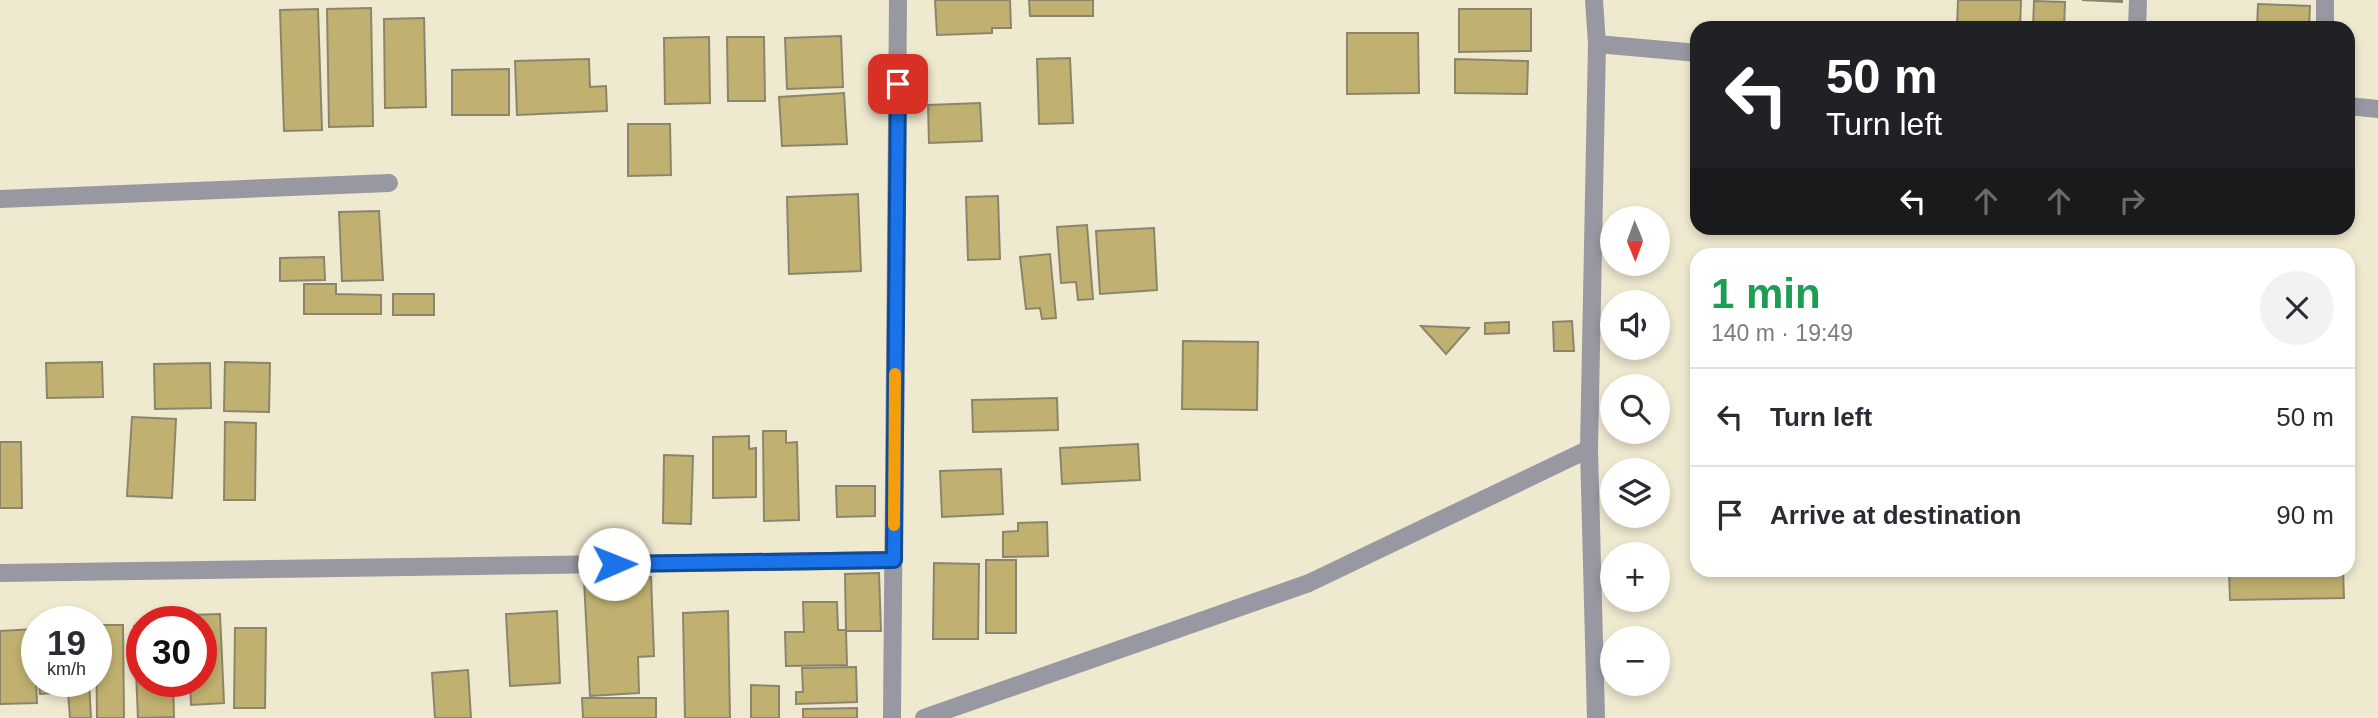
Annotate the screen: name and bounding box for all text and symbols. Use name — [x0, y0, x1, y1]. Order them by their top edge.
icon: left — [1711, 49, 1802, 140]
text: 50 m — [1826, 49, 1938, 103]
pin — [868, 54, 928, 114]
icon: arrive — [879, 65, 917, 103]
text: Turn left — [1826, 106, 1942, 142]
icon: left — [1894, 182, 1932, 220]
icon: ahead — [1967, 182, 2005, 220]
icon: ahead — [2040, 182, 2078, 220]
icon: right — [2113, 182, 2151, 220]
north arrow — [1600, 206, 1670, 276]
map controls — [1600, 206, 1670, 696]
text: 1 min — [1711, 270, 1821, 317]
button: close — [2260, 271, 2334, 345]
button: sound — [1600, 290, 1670, 360]
text: 140 m · 19:49 — [1711, 320, 1853, 346]
button: search — [1600, 374, 1670, 444]
icon: left — [1711, 398, 1749, 436]
text: Turn left — [1770, 402, 1872, 432]
text: 50 m — [2276, 402, 2334, 432]
button: layers — [1600, 458, 1670, 528]
icon: arrive — [1711, 496, 1749, 534]
text: Arrive at destination — [1770, 500, 2021, 530]
text: 90 m — [2276, 500, 2334, 530]
position arrow — [577, 527, 651, 601]
button: + — [1600, 542, 1670, 612]
speed limit sign: 30 — [126, 606, 217, 697]
text: 19 — [47, 623, 86, 662]
button: − — [1600, 626, 1670, 696]
text: km/h — [47, 659, 86, 679]

